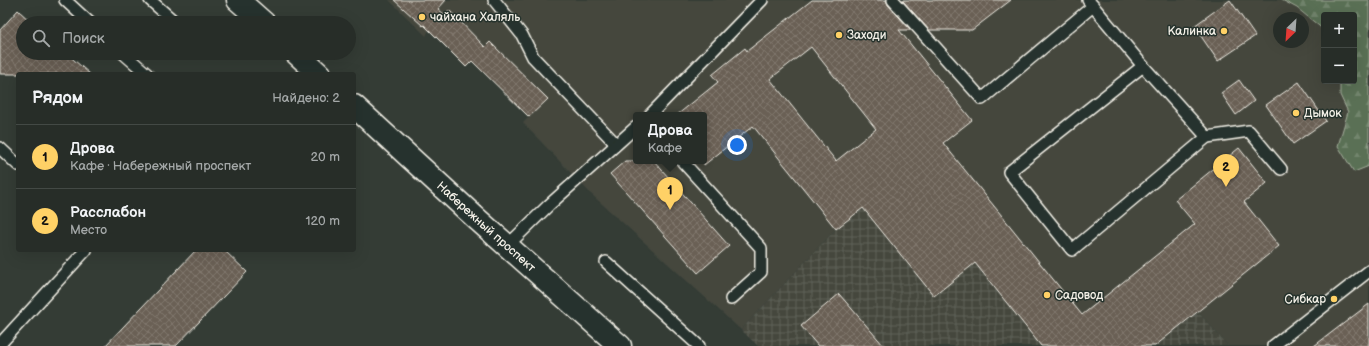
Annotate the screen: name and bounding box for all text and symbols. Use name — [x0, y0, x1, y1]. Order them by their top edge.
place label: чайхана Халяль — [430, 10, 520, 25]
marker: чайхана Халяль — [417, 12, 427, 22]
north arrow — [1273, 12, 1309, 48]
map controls — [1321, 12, 1357, 84]
button: + — [1321, 12, 1357, 48]
search box — [16, 16, 356, 60]
place label: Калинка — [1168, 24, 1216, 39]
marker: Калинка — [1219, 26, 1229, 36]
icon: search — [30, 27, 52, 49]
place label: Заходи — [847, 28, 886, 43]
text: Поиск — [62, 29, 105, 48]
marker: Заходи — [834, 30, 844, 40]
button: − — [1321, 48, 1357, 84]
text: Рядом — [32, 88, 83, 108]
text: Найдено: 2 — [272, 90, 340, 106]
place label: Дымок — [1304, 106, 1342, 121]
marker: Дымок — [1291, 108, 1301, 118]
popup — [633, 112, 707, 164]
text: Дрова — [648, 121, 692, 140]
your location — [727, 135, 747, 155]
text: Дрова — [70, 139, 115, 158]
text: Кафе — [648, 140, 682, 156]
text: 1 — [42, 149, 48, 165]
text: 20 m — [310, 149, 340, 165]
pin: 2 — [1213, 154, 1239, 187]
text: Кафе · Набережный проспект — [70, 158, 251, 174]
pin: 1 — [657, 177, 683, 210]
street label: Набережный проспект — [433, 179, 539, 276]
text: Расслабон — [70, 203, 146, 222]
text: 2 — [41, 213, 49, 229]
text: 120 m — [305, 213, 340, 229]
text: Место — [70, 222, 107, 238]
place label: Садовод — [1055, 288, 1104, 303]
marker: Садовод — [1042, 290, 1052, 300]
place label: Сибкар — [1285, 292, 1326, 307]
marker: Сибкар — [1329, 294, 1339, 304]

